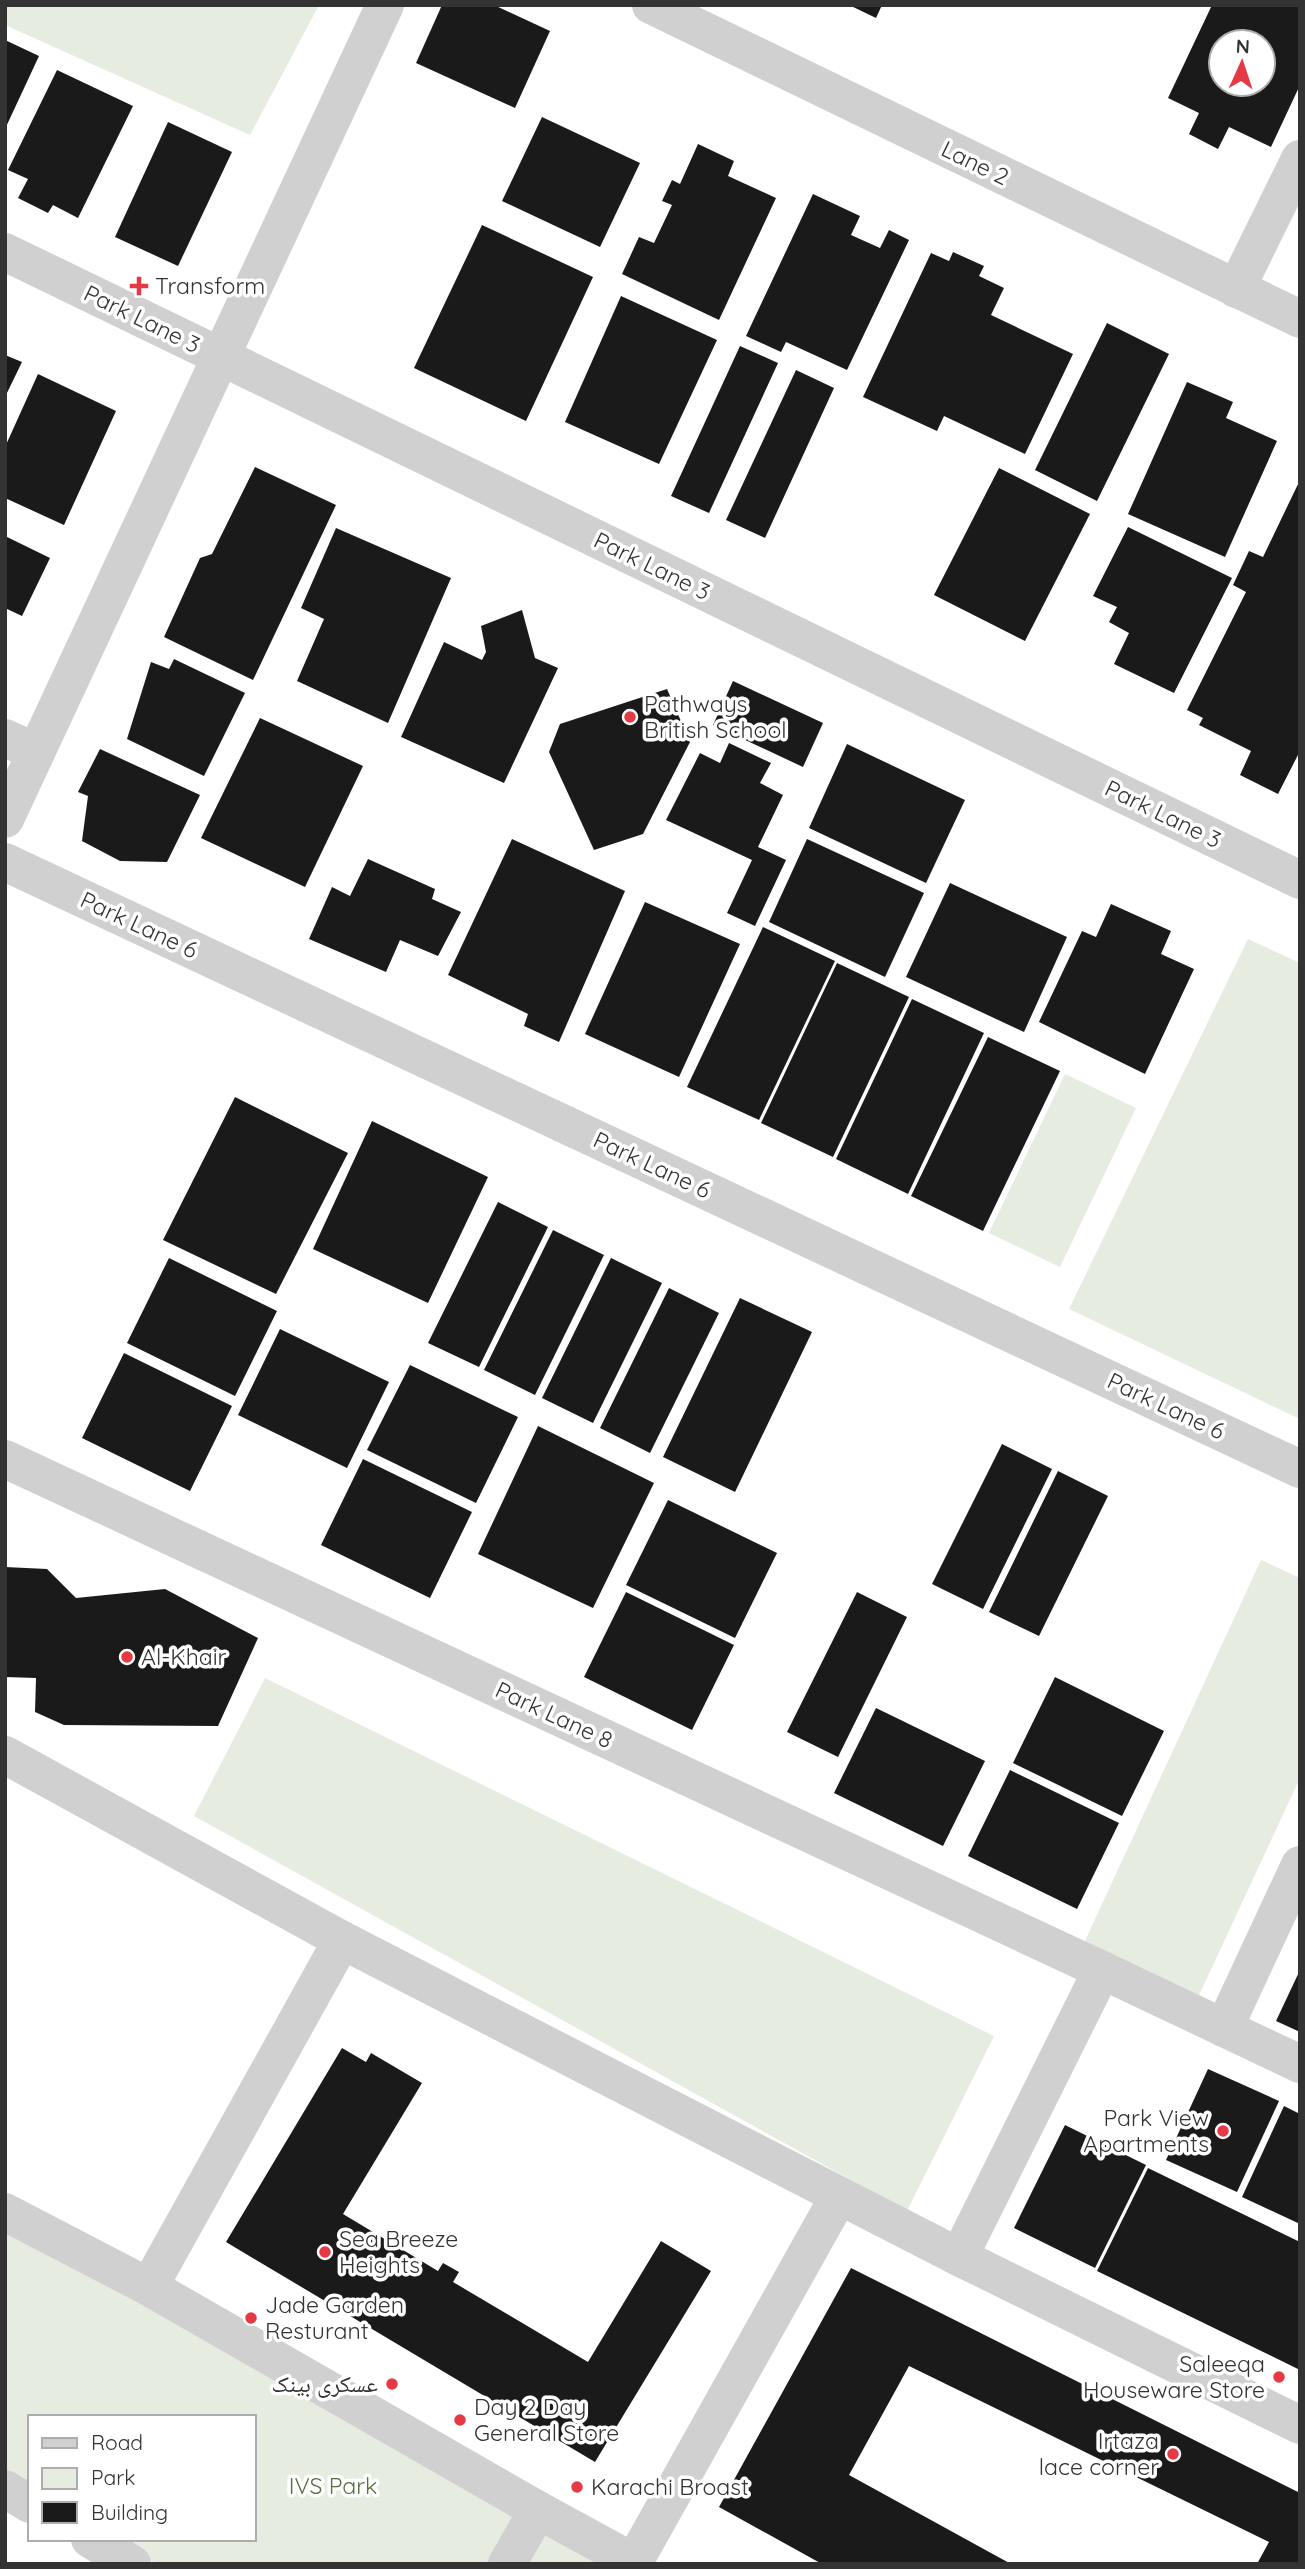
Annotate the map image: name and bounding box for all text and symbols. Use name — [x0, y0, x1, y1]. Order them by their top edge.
north arrow — [1207, 28, 1277, 98]
text: N — [1235, 34, 1250, 58]
street label: Lane 2 — [937, 134, 1014, 191]
place label: Transform — [155, 271, 265, 300]
marker: Transform — [129, 276, 149, 296]
street label: Park Lane 3 — [79, 278, 205, 359]
street label: Park Lane 3 — [589, 525, 715, 606]
place label: Pathways British School — [644, 689, 787, 744]
marker: Pathways British School — [622, 709, 638, 725]
street label: Park Lane 3 — [1100, 773, 1226, 854]
street label: Park Lane 6 — [76, 885, 202, 964]
street label: Park Lane 6 — [589, 1125, 715, 1204]
street label: Park Lane 6 — [1103, 1366, 1229, 1445]
place label: Al-Khair — [141, 1642, 227, 1671]
marker: Al-Khair — [119, 1649, 135, 1665]
street label: Park Lane 8 — [491, 1675, 618, 1754]
place label: Park View Apartments — [1083, 2103, 1209, 2158]
marker: Park View Apartments — [1215, 2123, 1231, 2139]
place label: Sea Breeze Heights — [339, 2224, 458, 2279]
marker: Sea Breeze Heights — [317, 2244, 333, 2260]
place label: Jade Garden Resturant — [265, 2290, 404, 2345]
marker: Jade Garden Resturant — [243, 2310, 259, 2326]
place label: Saleeqa Houseware Store — [1083, 2349, 1265, 2404]
place label: عسکری بینک — [272, 2369, 378, 2398]
marker: Saleeqa Houseware Store — [1271, 2369, 1287, 2385]
marker: عسکری بینک — [384, 2376, 400, 2392]
place label: Day 2 Day General Store — [474, 2392, 619, 2447]
marker: Day 2 Day General Store — [452, 2412, 468, 2428]
legend — [28, 2415, 256, 2541]
place label: Irtaza lace corner — [1039, 2426, 1159, 2481]
text: Road — [91, 2429, 143, 2455]
marker: Irtaza lace corner — [1165, 2446, 1181, 2462]
text: Park — [91, 2464, 135, 2490]
park label: IVS Park — [289, 2471, 377, 2500]
place label: Karachi Broast — [591, 2472, 749, 2501]
marker: Karachi Broast — [569, 2479, 585, 2495]
text: Building — [91, 2499, 168, 2525]

